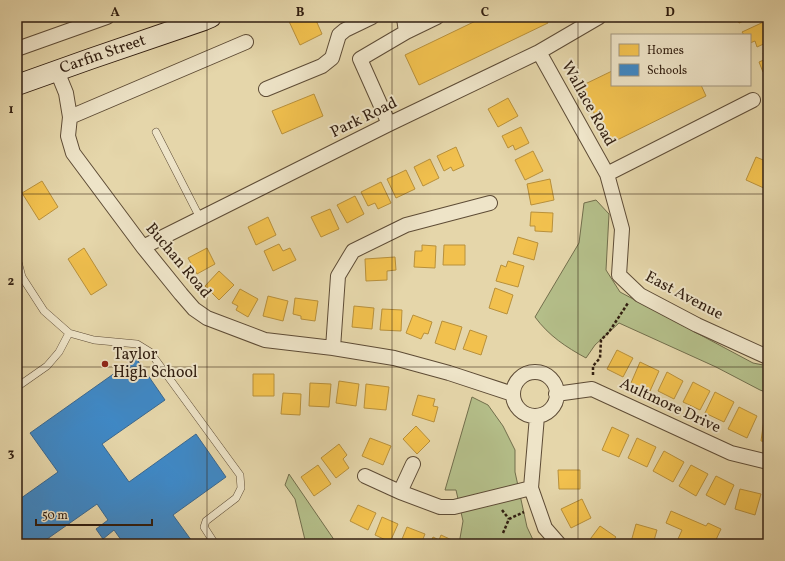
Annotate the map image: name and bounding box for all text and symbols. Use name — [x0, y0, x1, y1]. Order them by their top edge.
text: A — [110, 4, 120, 22]
text: B — [296, 4, 305, 22]
text: C — [481, 4, 489, 22]
text: D — [665, 4, 675, 22]
street label: Carfin Street — [57, 30, 149, 80]
legend — [611, 34, 751, 86]
text: Homes — [647, 43, 684, 59]
street label: Wallace Road — [555, 57, 621, 151]
text: Schools — [647, 63, 687, 79]
street label: Park Road — [327, 92, 401, 144]
text: 1 — [8, 101, 14, 119]
street label: Buchan Road — [140, 219, 216, 303]
street label: East Avenue — [641, 266, 727, 326]
text: 2 — [8, 273, 15, 291]
place label: Taylor High School — [113, 344, 198, 384]
marker: Taylor High School — [100, 359, 110, 369]
street label: Aultmore Drive — [616, 373, 724, 439]
text: 3 — [8, 445, 15, 463]
scale bar — [36, 501, 152, 527]
text: 50 m — [42, 508, 68, 524]

